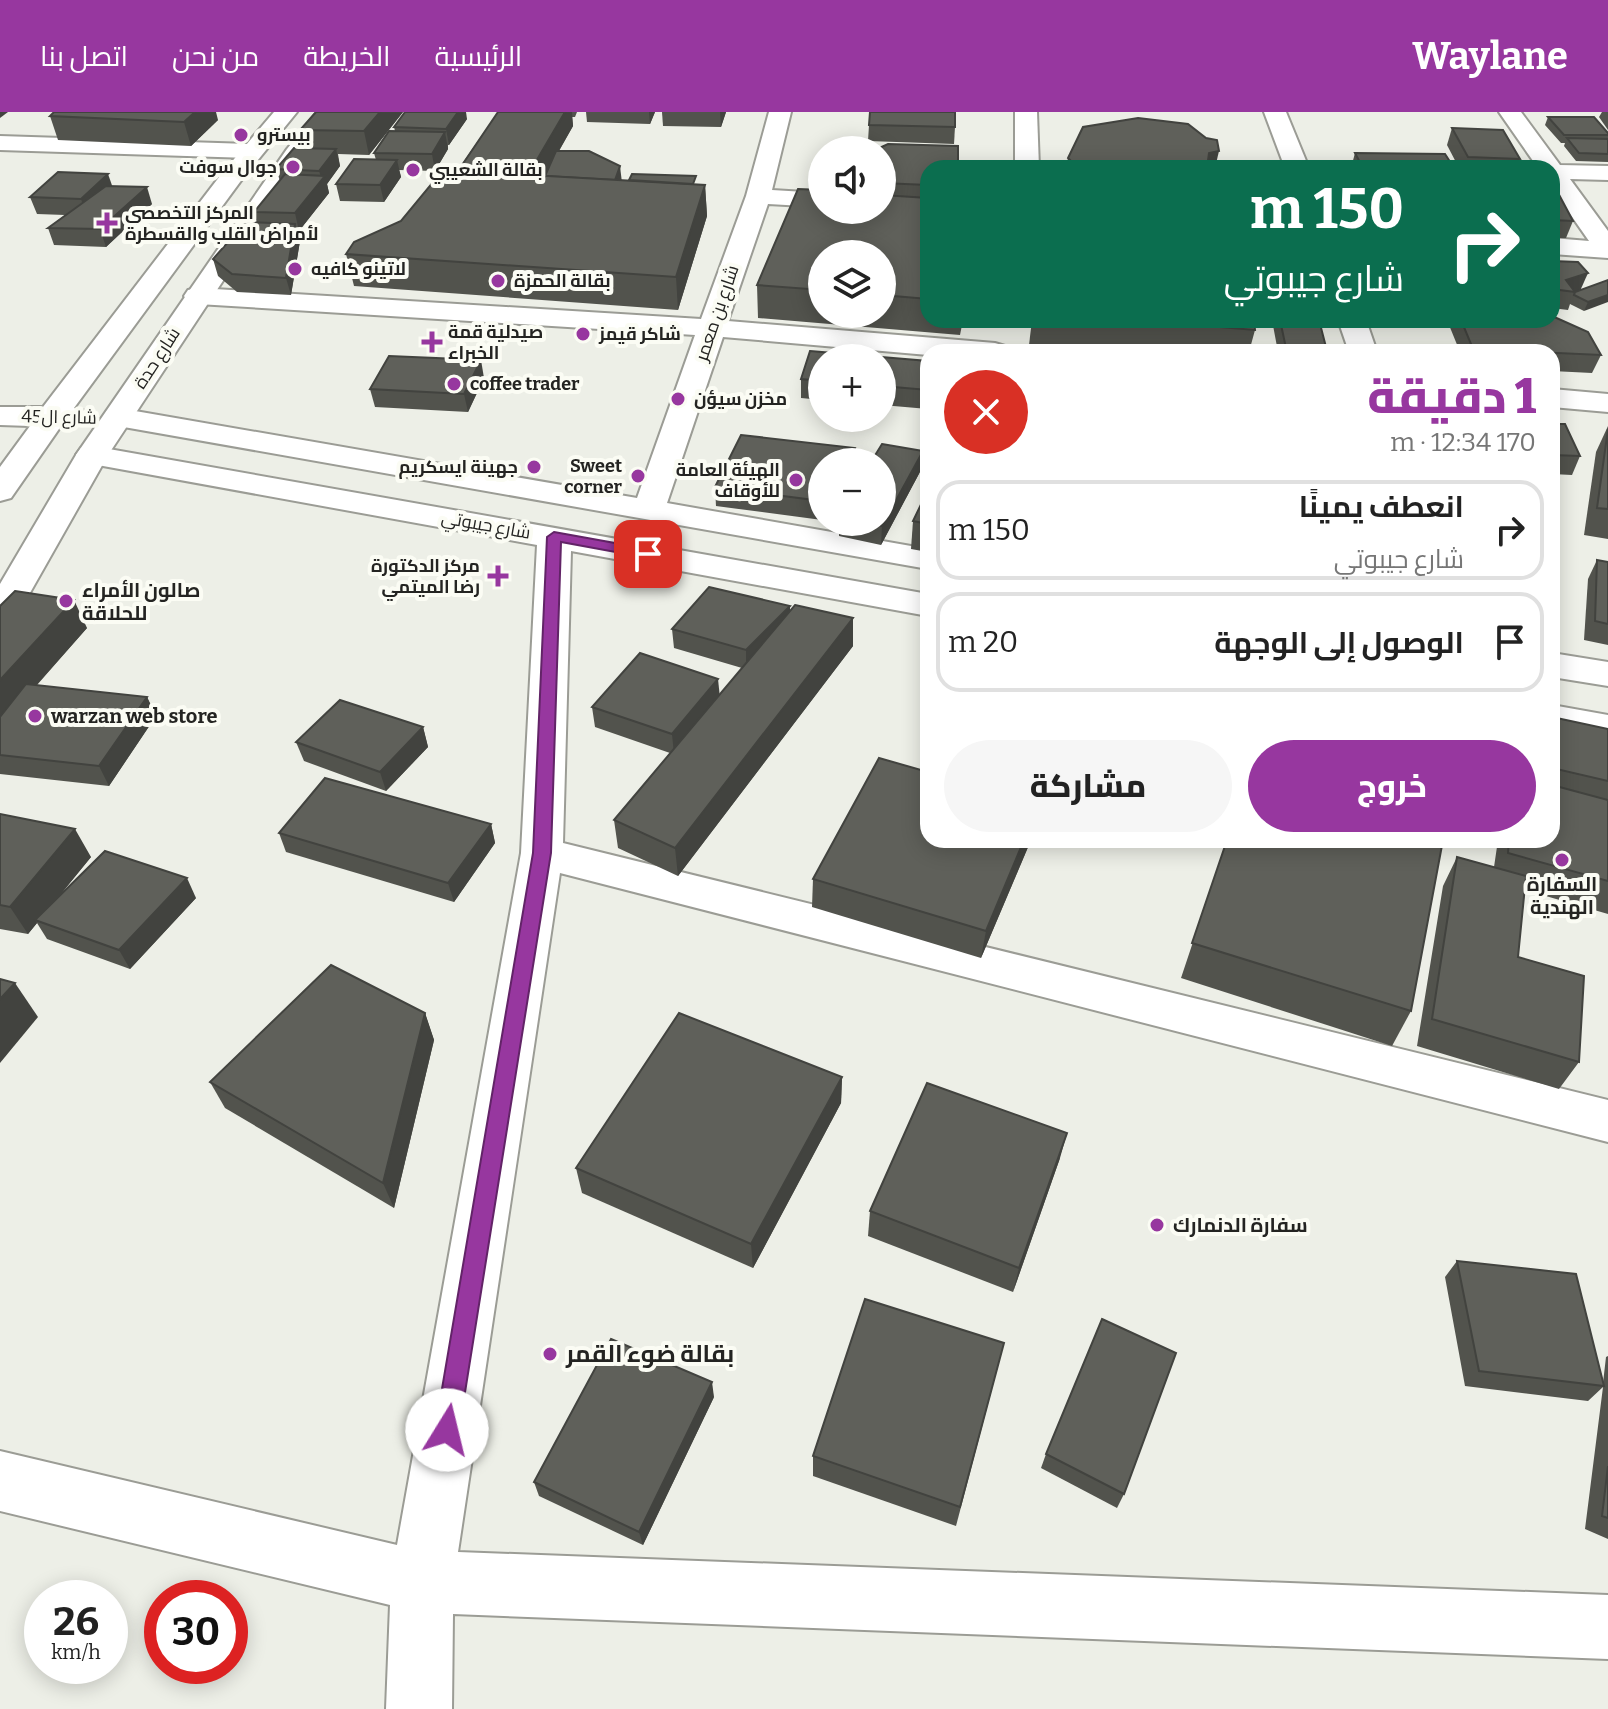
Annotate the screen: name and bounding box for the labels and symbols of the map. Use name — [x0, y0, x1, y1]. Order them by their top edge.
place label: بيسترو — [257, 124, 311, 146]
marker: بيسترو — [232, 126, 250, 144]
place label: جوال سوفت — [179, 156, 277, 178]
marker: جوال سوفت — [284, 158, 302, 176]
place label: بقالة الشعيبي — [429, 159, 543, 185]
marker: بقالة الشعيبي — [404, 161, 422, 179]
place label: المركز التخصصي لأمراض القلب والقسطرة — [125, 202, 318, 245]
marker: المركز التخصصي لأمراض القلب والقسطرة — [96, 212, 118, 234]
place label: لاتينو كافيه — [311, 258, 406, 280]
marker: لاتينو كافيه — [286, 260, 304, 278]
street label: شارع بن معمر — [690, 262, 745, 365]
place label: بقالة الحمزة — [514, 270, 611, 292]
marker: بقالة الحمزة — [489, 272, 507, 290]
place label: صيدلية قمة الخبراء — [448, 321, 543, 364]
street label: شارع حدة — [129, 323, 186, 393]
place label: شاكر قيمز — [598, 323, 681, 345]
marker: شاكر قيمز — [574, 325, 592, 343]
marker: صيدلية قمة الخبراء — [423, 333, 441, 351]
place label: coffee trader — [470, 373, 580, 395]
marker: coffee trader — [445, 375, 463, 393]
place label: مخزن سيؤن — [694, 388, 787, 410]
marker: مخزن سيؤن — [669, 390, 687, 408]
street label: شارع ال45 — [21, 405, 97, 430]
place label: Sweet corner — [564, 455, 623, 498]
place label: جهينة ايسكريم — [399, 456, 518, 479]
marker: جهينة ايسكريم — [525, 458, 543, 476]
place label: الهيئة العامة للأوقاف — [676, 459, 780, 502]
marker: Sweet corner — [629, 467, 647, 485]
marker: الهيئة العامة للأوقاف — [787, 471, 805, 489]
street label: شارع جيبوتي — [439, 506, 532, 547]
pin — [614, 520, 682, 588]
place label: مركز الدكتورة رضا الميتمي — [371, 555, 480, 602]
marker: مركز الدكتورة رضا الميتمي — [487, 565, 509, 587]
place label: صالون الأمراء للحلاقة — [82, 578, 200, 625]
marker: صالون الأمراء للحلاقة — [57, 592, 75, 610]
place label: warzan web store — [50, 704, 217, 728]
marker: warzan web store — [26, 707, 44, 725]
marker: السفارة الهندية — [1553, 851, 1571, 869]
place label: السفارة الهندية — [1527, 872, 1597, 920]
place label: سفارة الدنمارك — [1173, 1213, 1308, 1237]
marker: سفارة الدنمارك — [1148, 1216, 1166, 1234]
place label: بقالة ضوء القمر — [565, 1340, 734, 1368]
marker: بقالة ضوء القمر — [541, 1345, 559, 1363]
position arrow — [405, 1388, 489, 1472]
speed limit sign: 30 — [144, 1580, 248, 1684]

